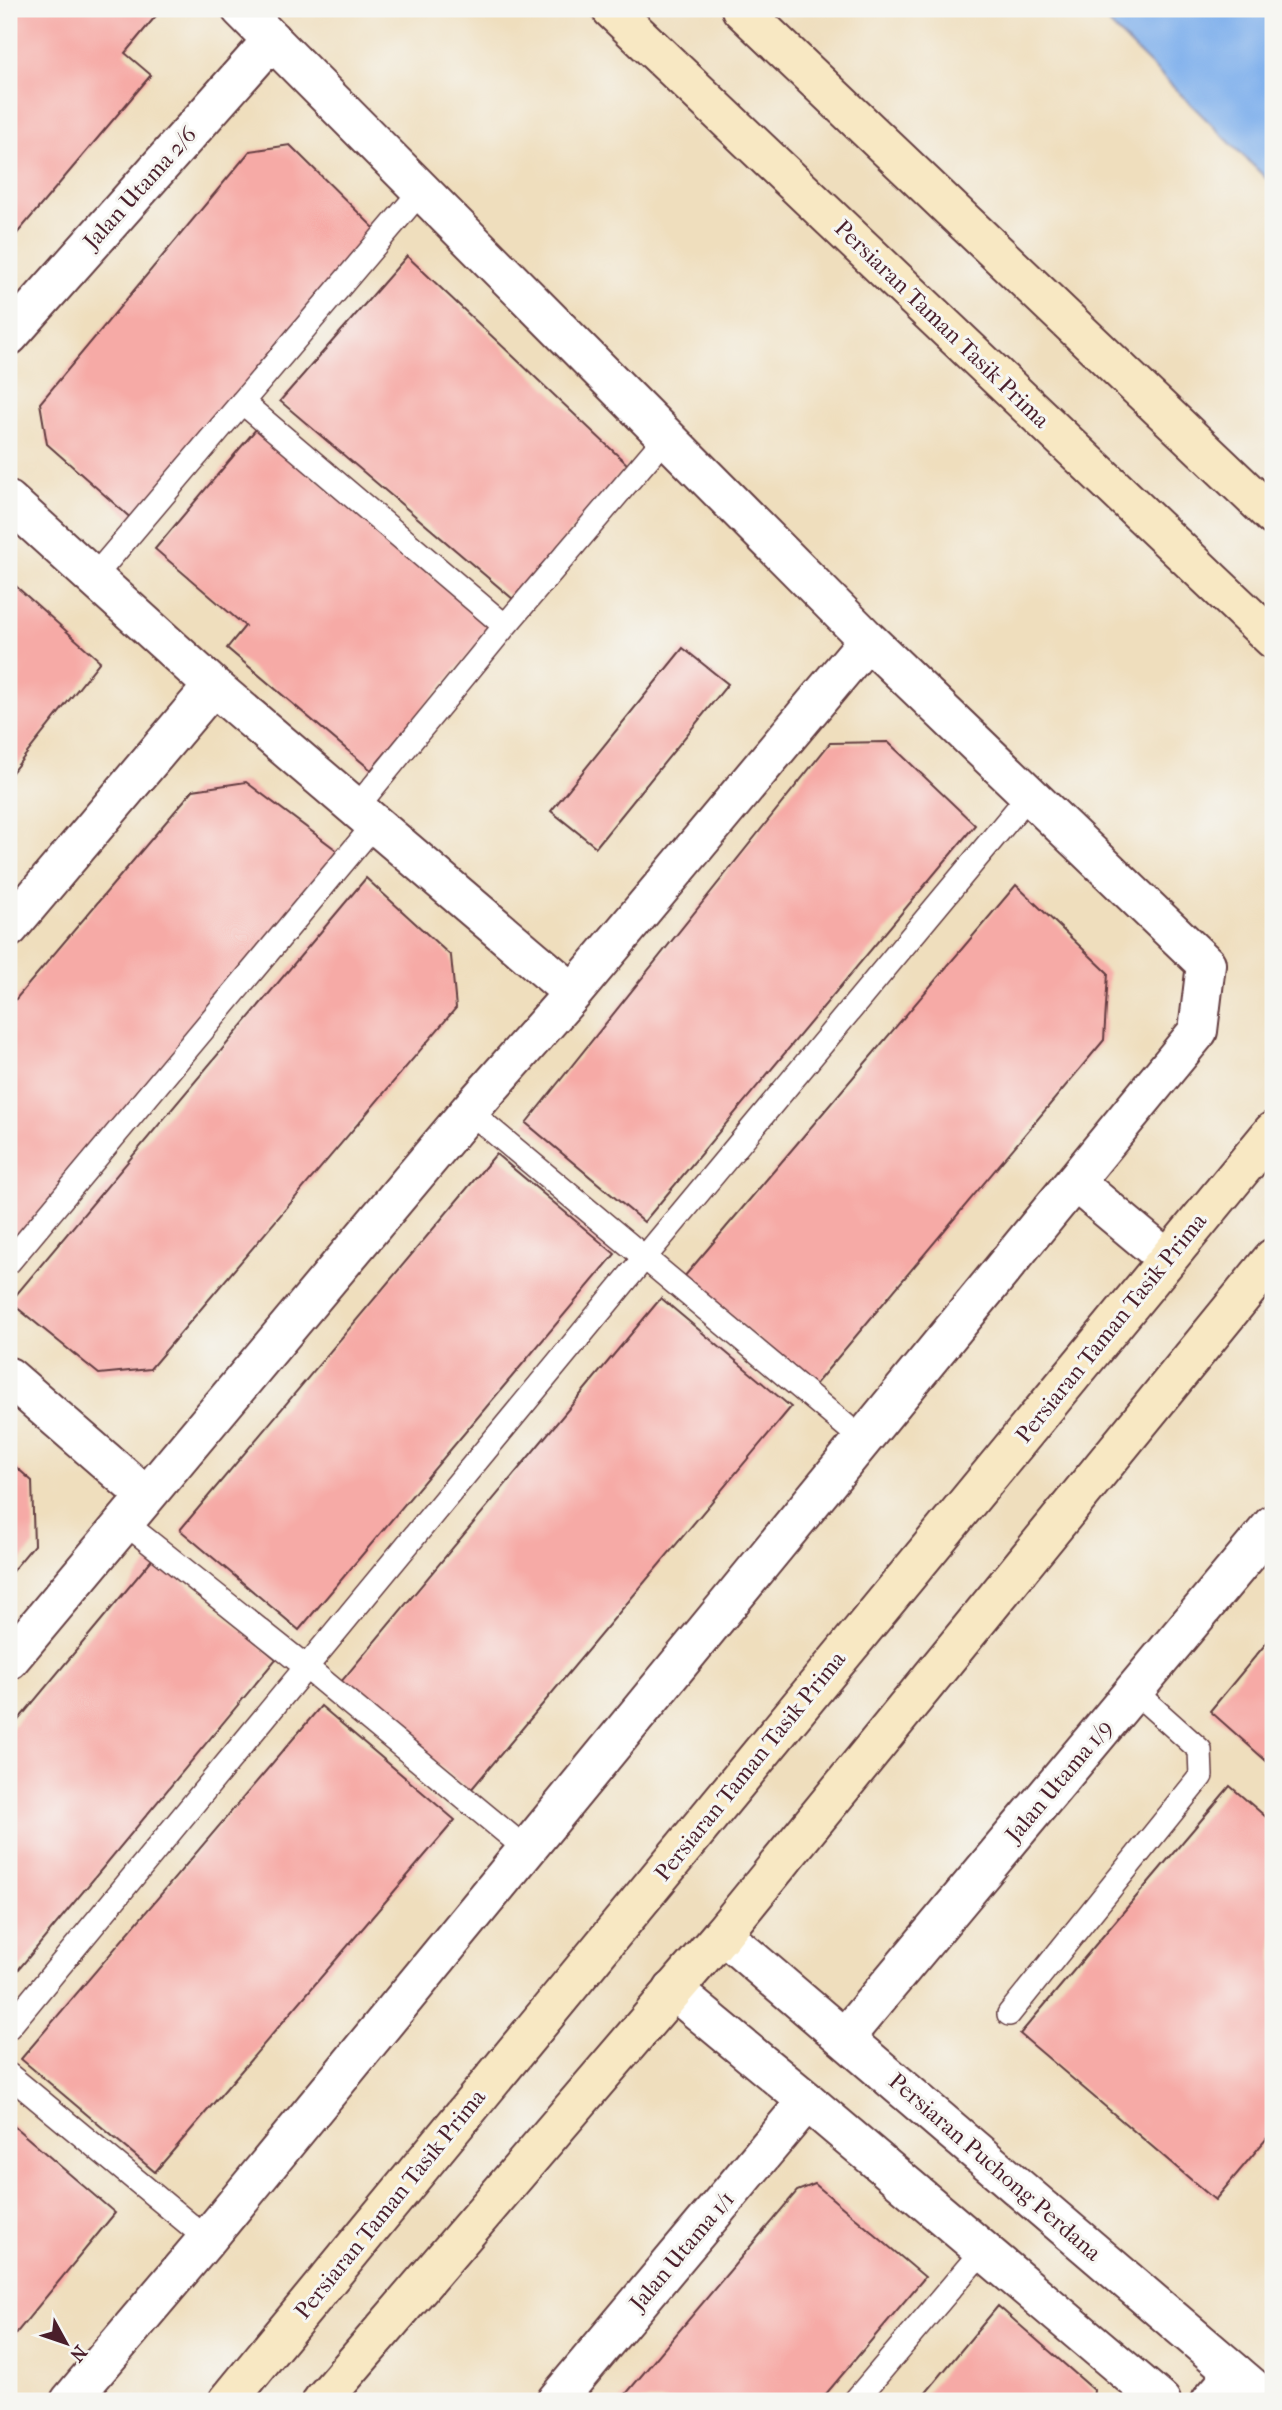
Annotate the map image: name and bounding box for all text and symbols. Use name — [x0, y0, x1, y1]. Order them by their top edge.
street label: Jalan Utama 2/6 — [77, 121, 202, 256]
street label: Persiaran Taman Tasik Prima — [829, 214, 1055, 434]
street label: Persiaran Taman Tasik Prima — [1010, 1207, 1212, 1448]
street label: Persiaran Taman Tasik Prima — [649, 1645, 851, 1886]
street label: Jalan Utama 1/9 — [999, 1714, 1118, 1849]
street label: Persiaran Puchong Perdana — [883, 2068, 1107, 2267]
street label: Persiaran Taman Tasik Prima — [289, 2083, 491, 2324]
street label: Jalan Utama 1/1 — [623, 2186, 740, 2318]
north arrow — [32, 2308, 102, 2378]
text: N — [65, 2341, 91, 2366]

